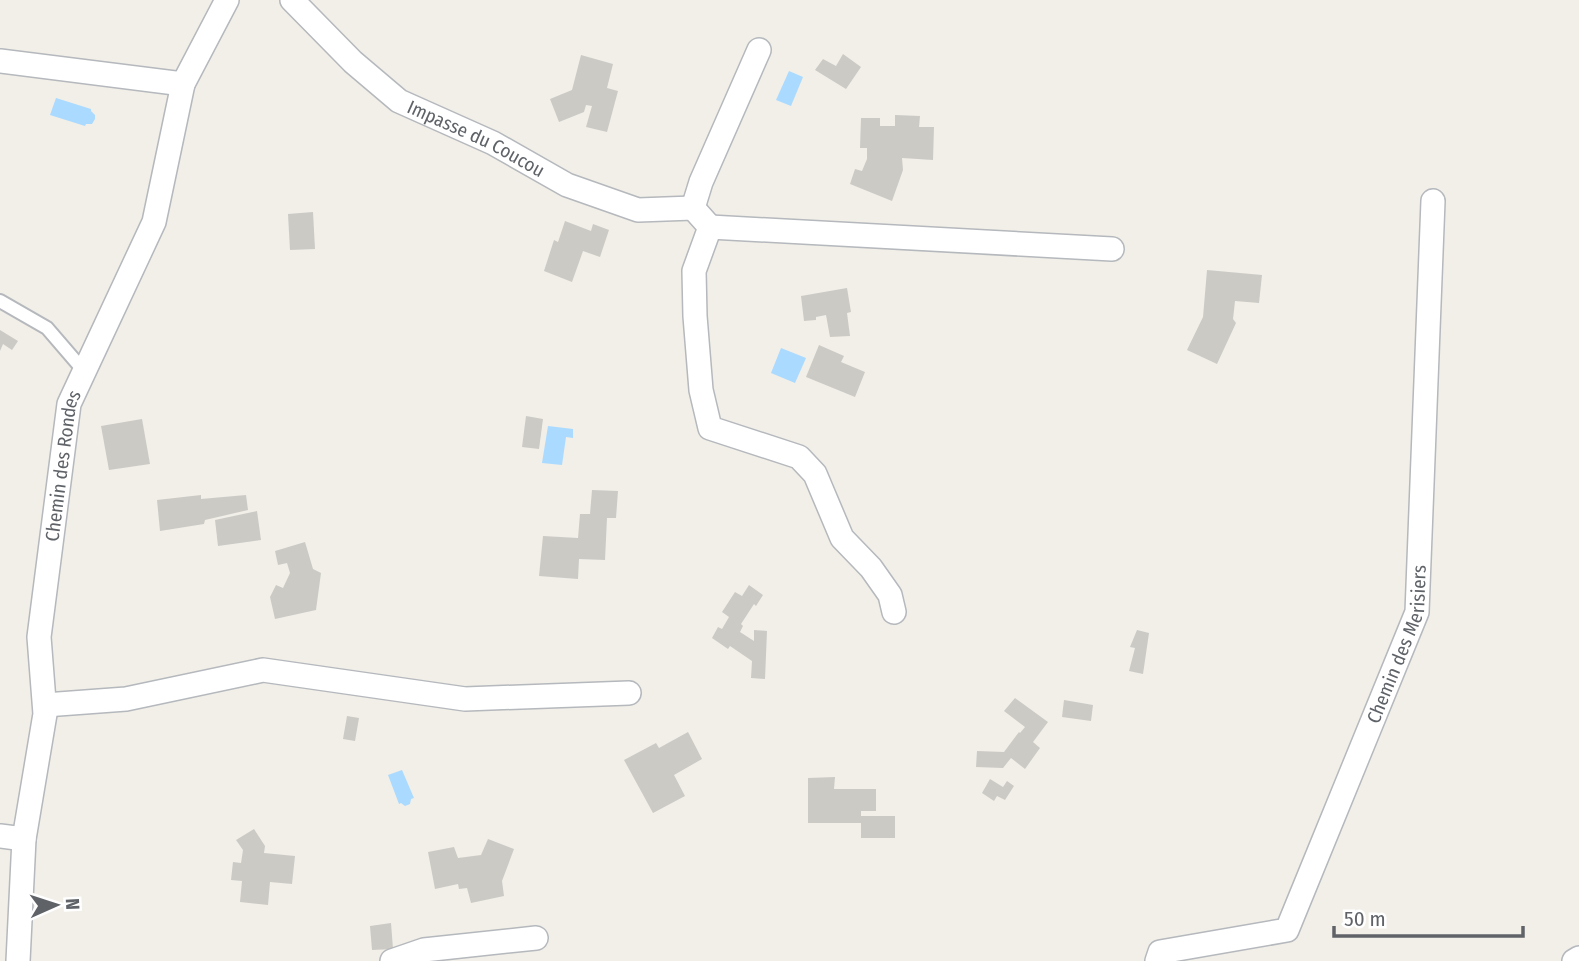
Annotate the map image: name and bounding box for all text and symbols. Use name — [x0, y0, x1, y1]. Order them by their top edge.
street label: Impasse du Coucou — [404, 95, 549, 182]
street label: Chemin des Rondes — [40, 386, 86, 543]
street label: Chemin des Merisiers — [1362, 564, 1431, 727]
north arrow — [21, 870, 91, 940]
scale bar — [1334, 894, 1523, 938]
text: N — [61, 898, 84, 910]
text: 50 m — [1344, 906, 1386, 932]

